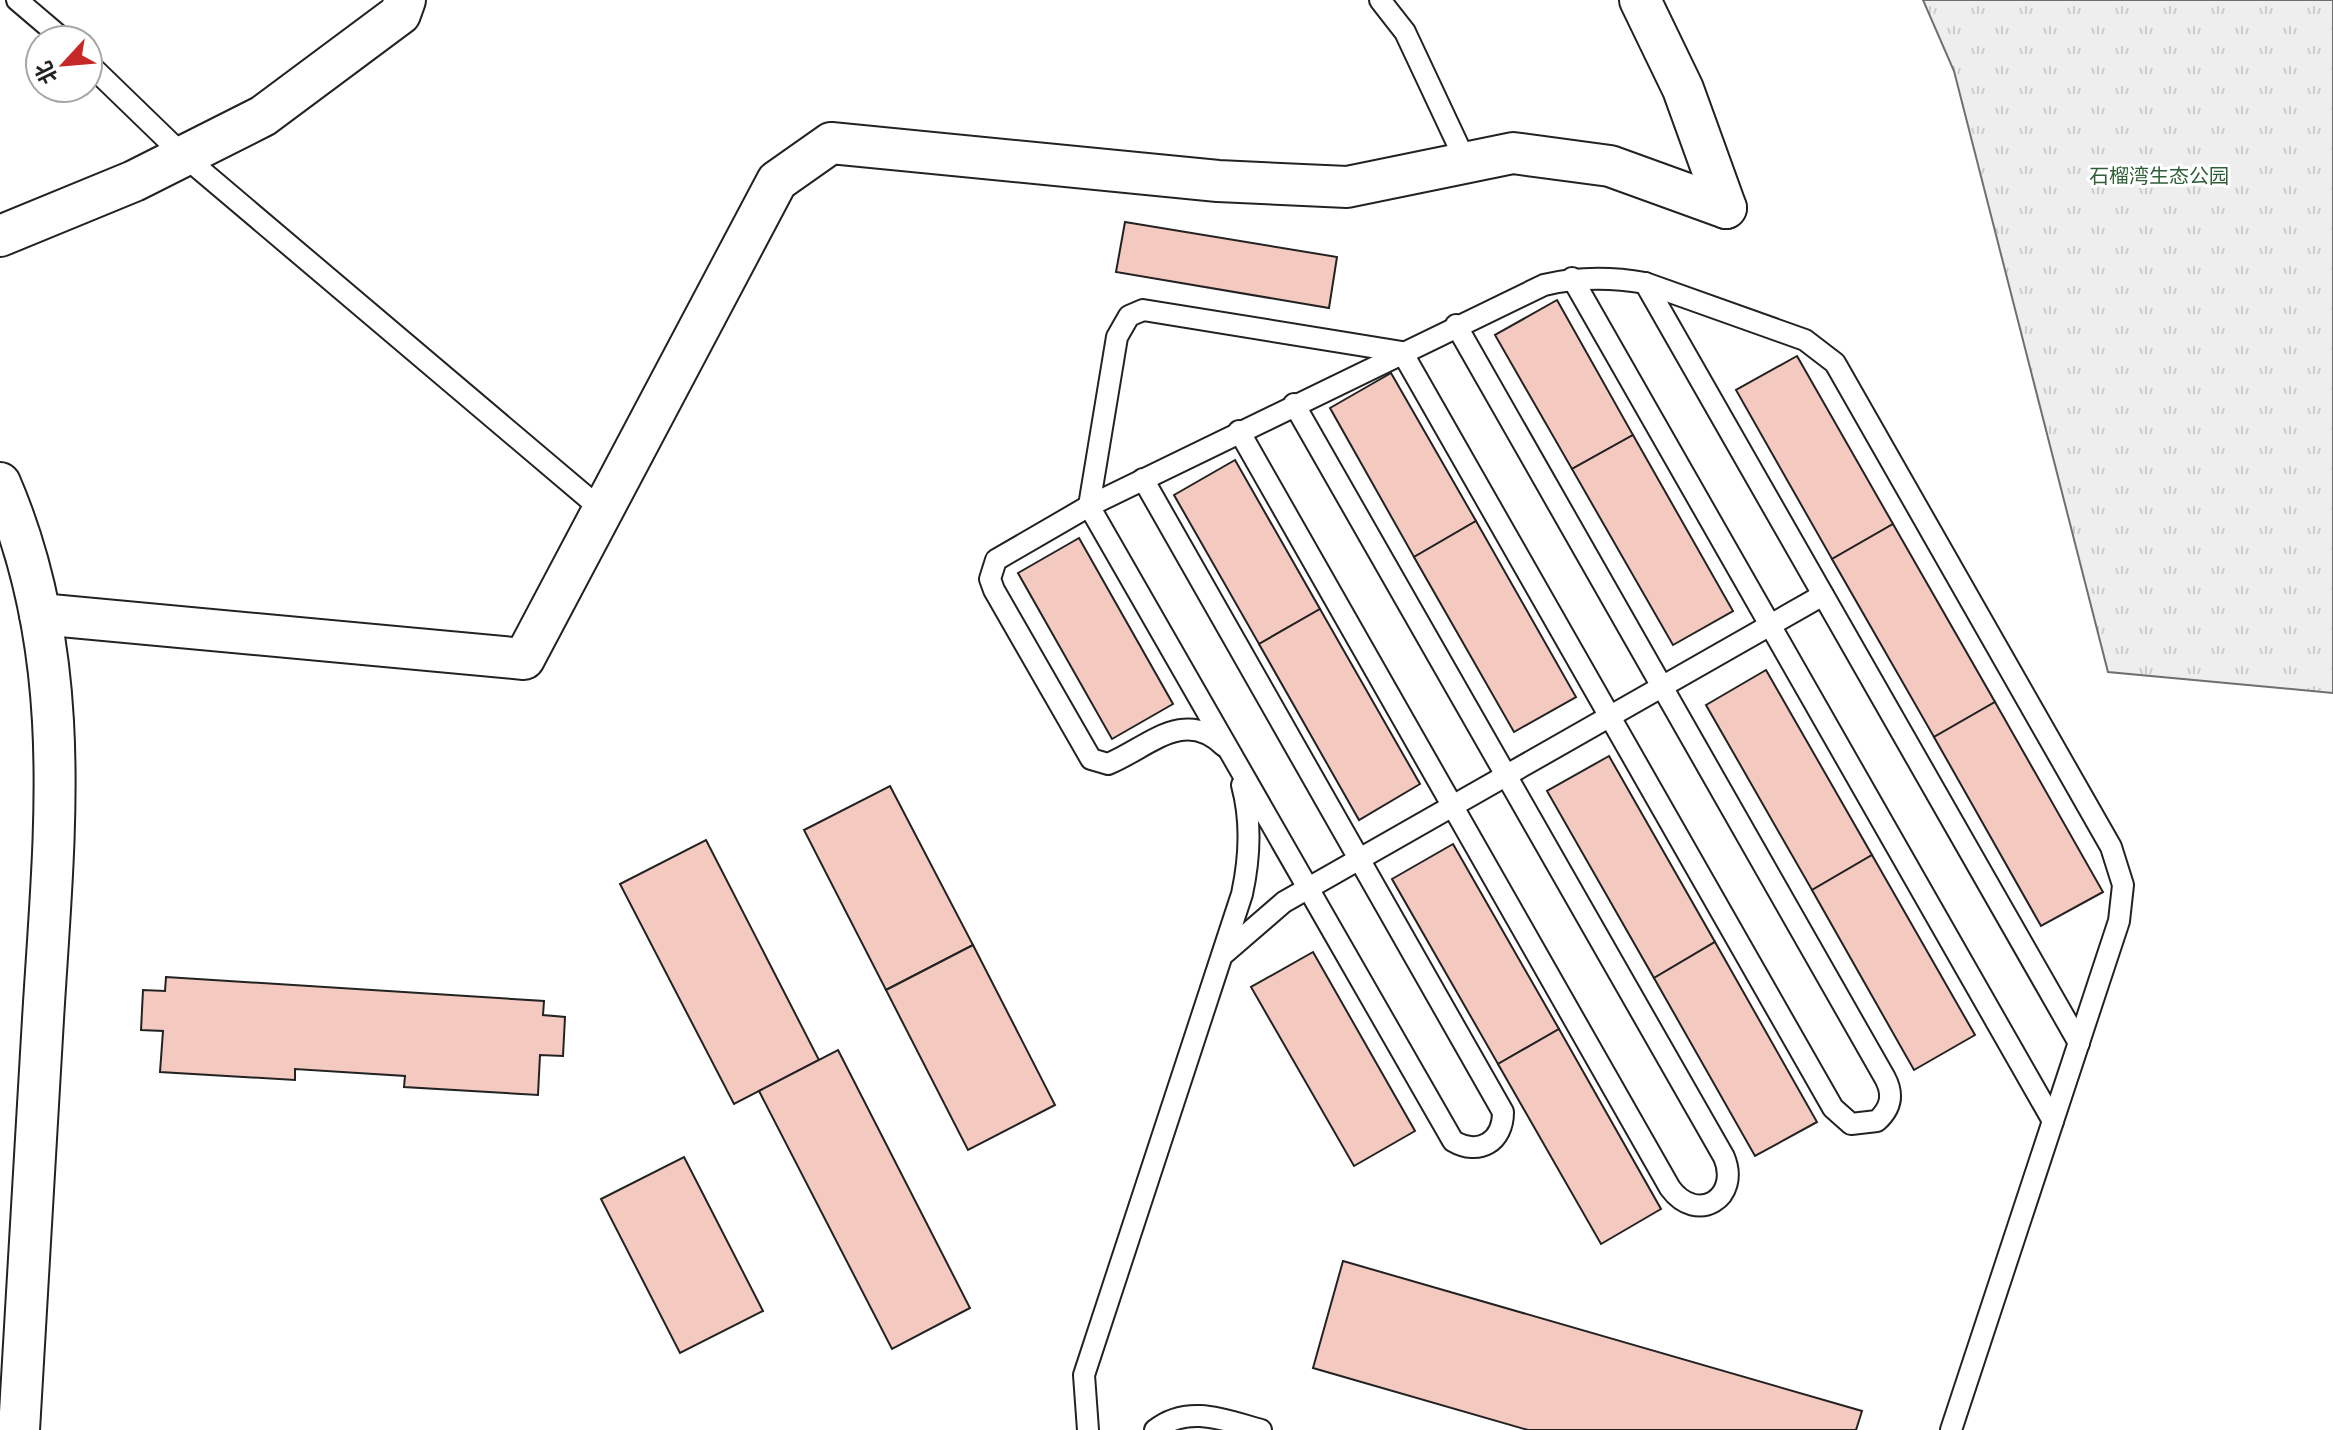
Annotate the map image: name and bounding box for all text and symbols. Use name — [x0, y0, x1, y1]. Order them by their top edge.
north arrow — [24, 24, 104, 104]
text: 北 — [28, 57, 63, 89]
park label: 石榴湾生态公园 — [2089, 162, 2229, 189]

